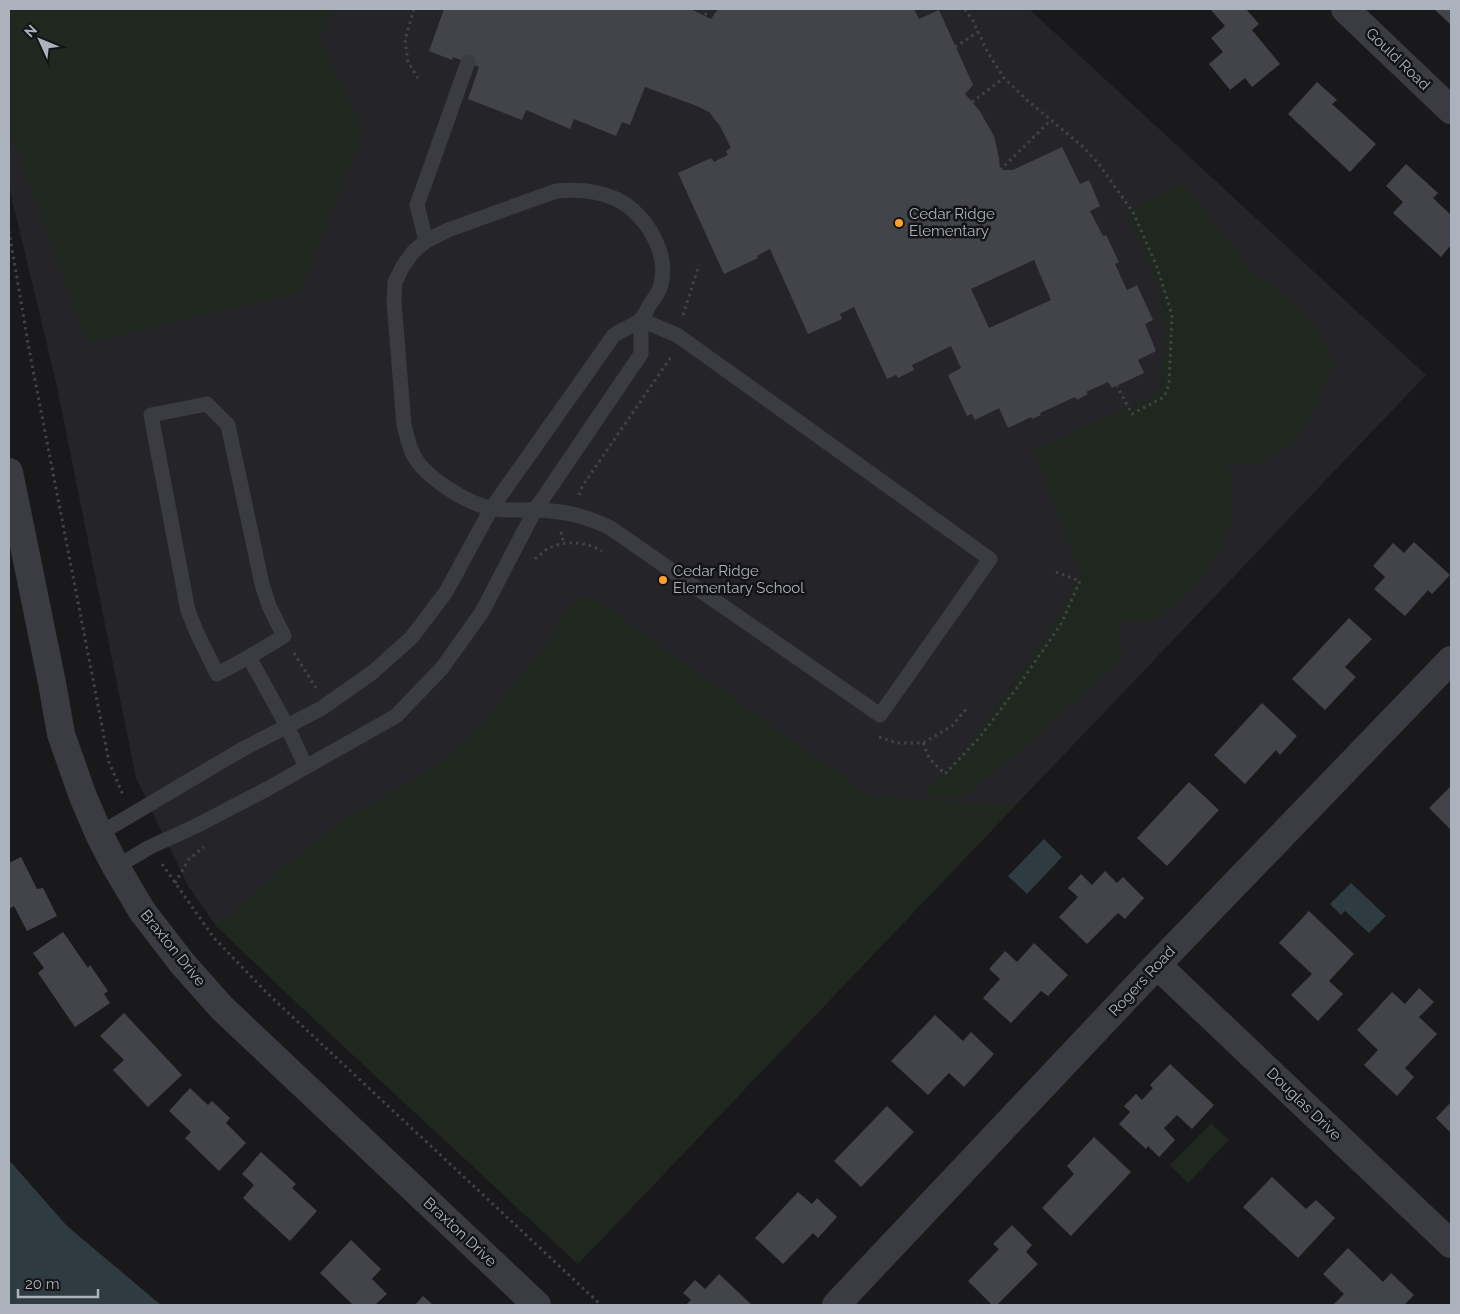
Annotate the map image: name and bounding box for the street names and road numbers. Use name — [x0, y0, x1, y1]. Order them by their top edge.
street label: Gould Road — [1362, 24, 1434, 94]
street label: Braxton Drive — [137, 906, 209, 990]
street label: Rogers Road — [1105, 942, 1179, 1020]
street label: Douglas Drive — [1263, 1064, 1345, 1144]
street label: Braxton Drive — [420, 1194, 500, 1270]

